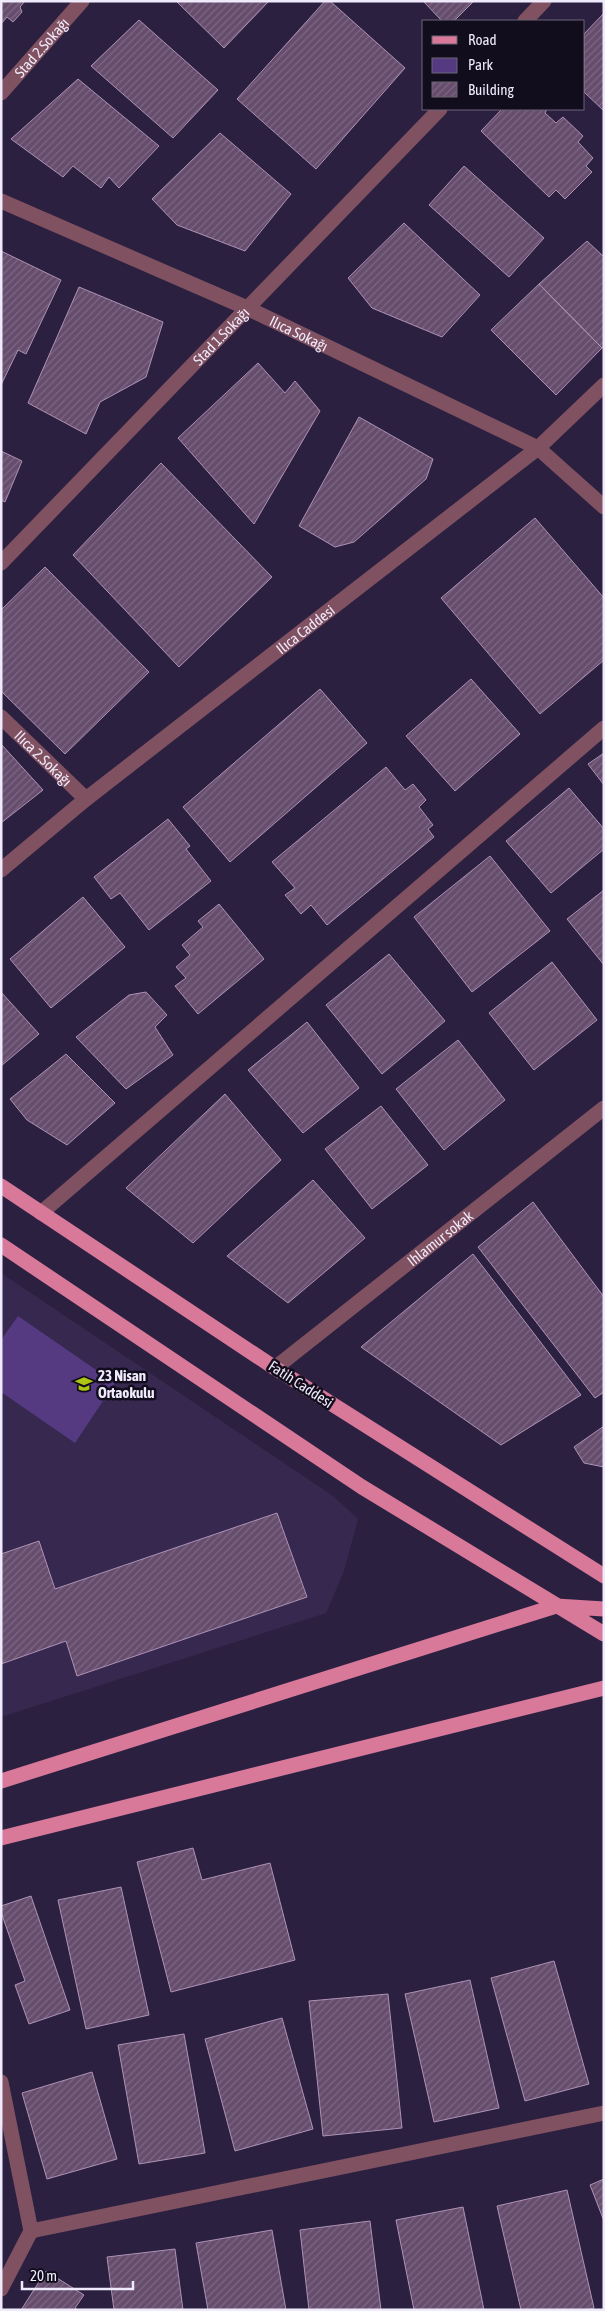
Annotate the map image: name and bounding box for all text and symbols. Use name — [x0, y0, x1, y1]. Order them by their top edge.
street label: Stad 2.Sokağı — [11, 14, 72, 80]
legend — [422, 20, 585, 110]
text: Road — [468, 31, 497, 48]
text: Park — [468, 56, 493, 73]
text: Building — [468, 81, 514, 98]
street label: Stad 1.Sokağı — [189, 304, 252, 368]
street label: Ilıca Sokağı — [267, 312, 331, 354]
street label: Ilıca Caddesi — [272, 601, 338, 657]
street label: Ilıca 2.Sokağı — [11, 727, 75, 789]
street label: Ihlamur sokak — [403, 1206, 476, 1269]
street label: Fatih Caddesi — [266, 1357, 336, 1411]
place label: 23 Nisan Ortaokulu — [98, 1367, 154, 1401]
school or university icon: 23 Nisan Ortaokulu — [74, 1374, 94, 1394]
scale bar — [22, 2258, 134, 2290]
text: 20 m — [30, 2267, 57, 2284]

